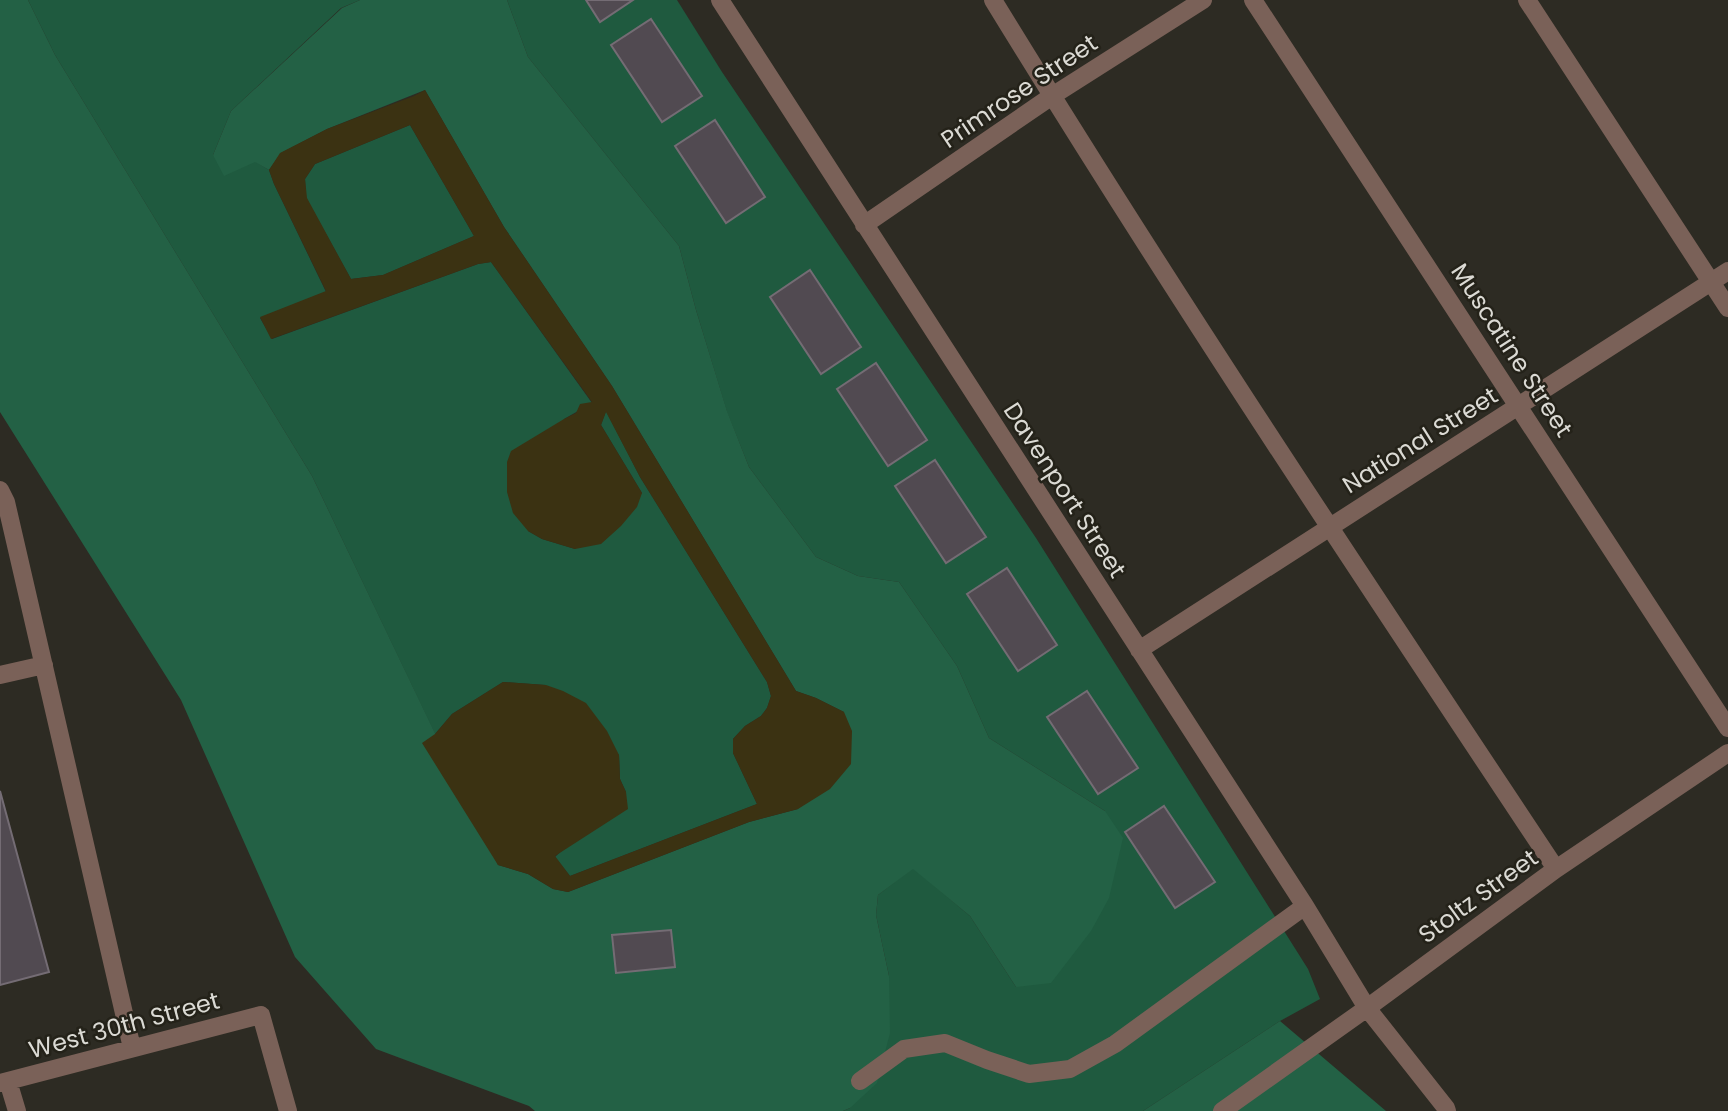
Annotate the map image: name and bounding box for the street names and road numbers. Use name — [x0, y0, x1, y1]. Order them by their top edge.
street label: Primrose Street — [934, 26, 1104, 156]
street label: Muscatine Street — [1443, 257, 1581, 443]
street label: National Street — [1336, 379, 1504, 501]
street label: Davenport Street — [996, 396, 1134, 584]
street label: Stoltz Street — [1411, 841, 1545, 951]
street label: West 30th Street — [25, 984, 223, 1066]

